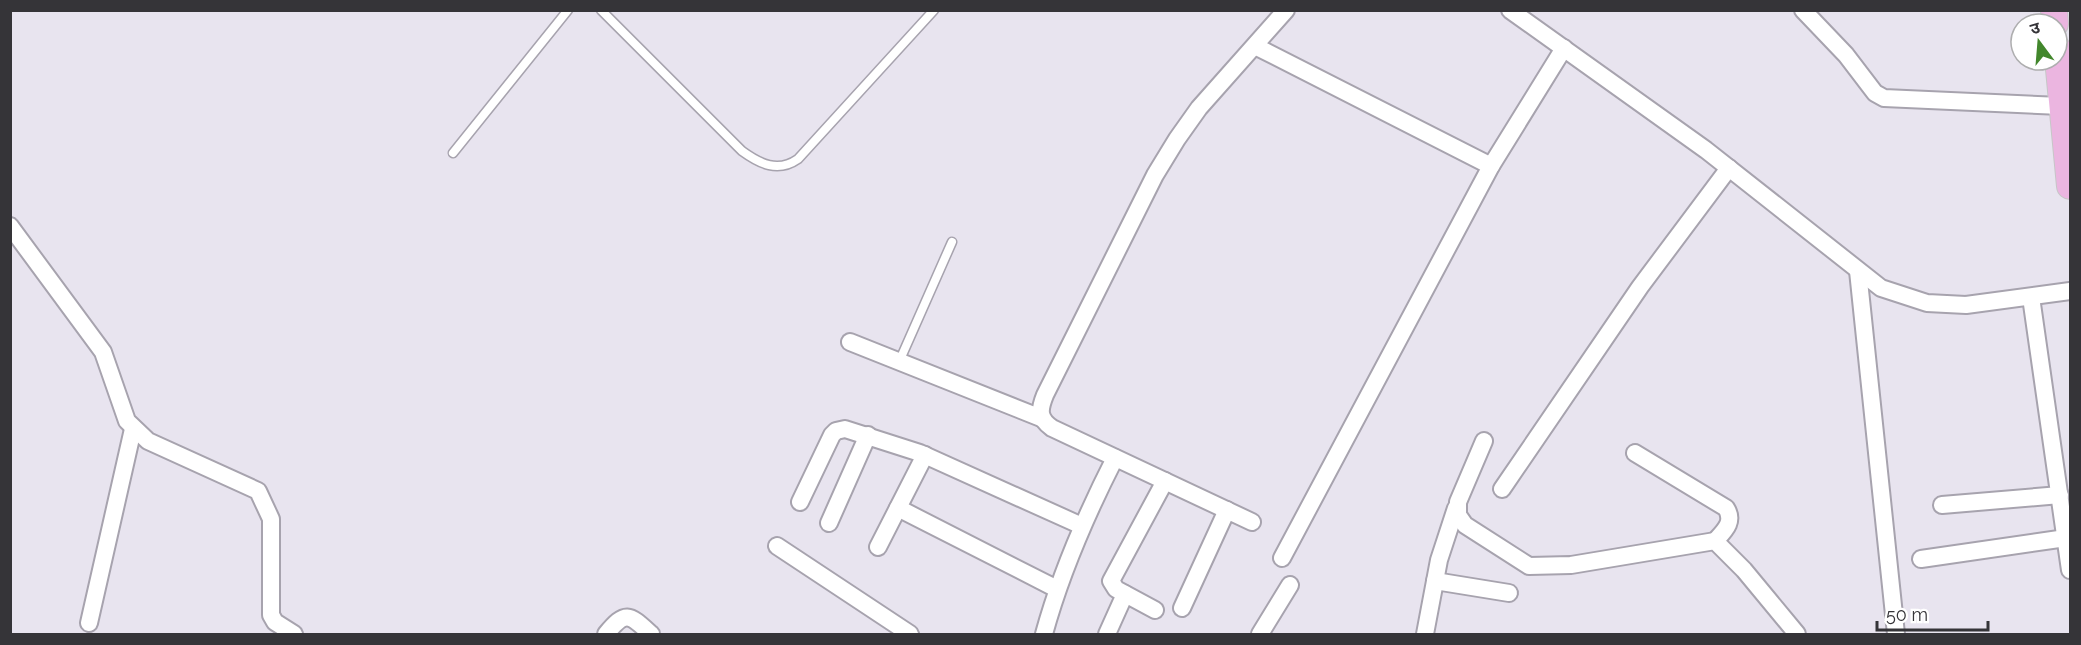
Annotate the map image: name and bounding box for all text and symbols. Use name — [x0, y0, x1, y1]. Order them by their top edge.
north arrow — [2009, 12, 2069, 72]
text: उ — [2028, 17, 2043, 38]
scale bar — [1877, 594, 1988, 632]
text: 50 m — [1886, 604, 1928, 625]

